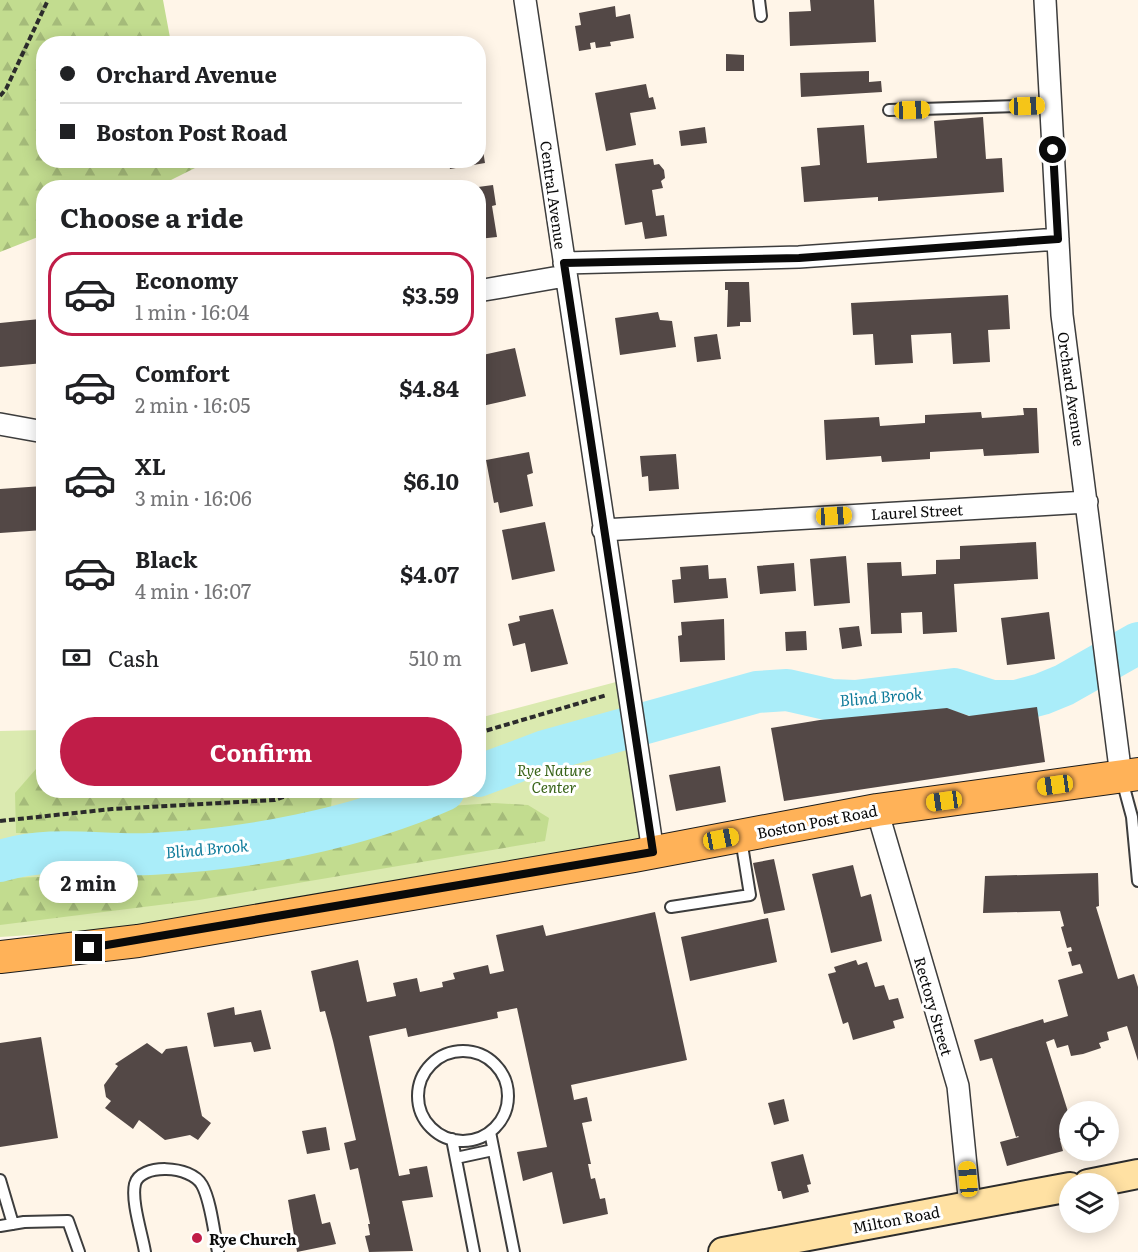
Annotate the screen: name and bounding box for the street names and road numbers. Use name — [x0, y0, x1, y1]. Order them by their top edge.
street label: Central Avenue — [535, 139, 573, 251]
street label: Orchard Avenue — [1053, 330, 1091, 448]
street label: Laurel Street — [870, 497, 964, 525]
street label: Boston Post Road — [755, 798, 879, 844]
street label: Rectory Street — [909, 954, 959, 1058]
street label: Milton Road — [850, 1199, 942, 1239]

